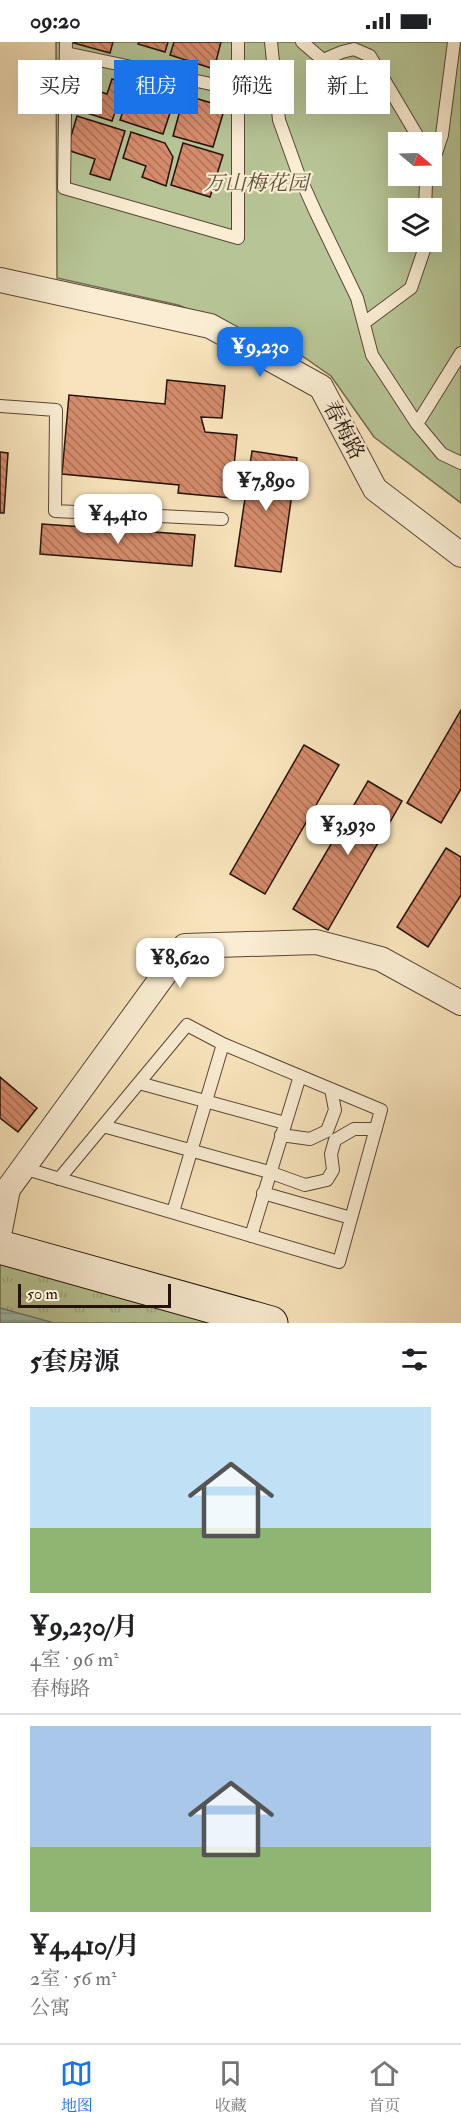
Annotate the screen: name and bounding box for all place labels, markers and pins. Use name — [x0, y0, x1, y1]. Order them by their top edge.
pin: ¥9,230 — [211, 327, 309, 378]
pin: ¥7,890 — [217, 461, 315, 512]
pin: ¥4,410 — [69, 494, 167, 545]
pin: ¥3,930 — [299, 805, 397, 856]
pin: ¥8,620 — [131, 938, 229, 989]

